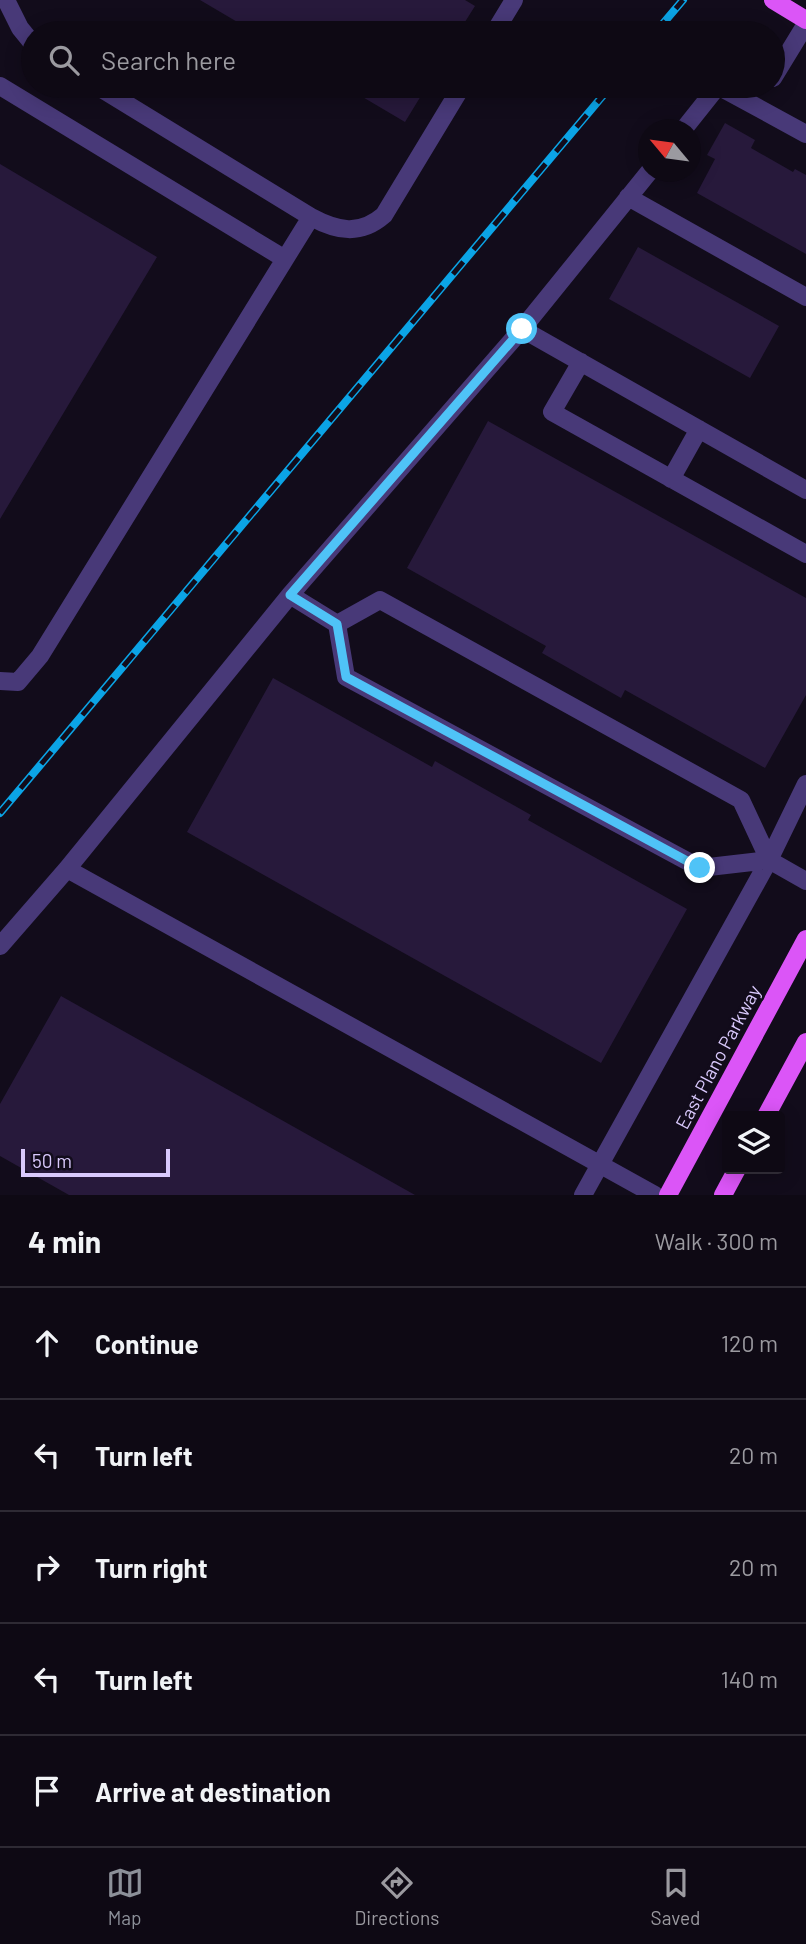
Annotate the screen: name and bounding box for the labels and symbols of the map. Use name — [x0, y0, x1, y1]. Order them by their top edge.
north arrow — [638, 119, 701, 182]
route start — [506, 313, 537, 344]
route end — [684, 852, 715, 883]
street label: East Plano Parkway — [670, 981, 765, 1133]
scale bar — [21, 1146, 170, 1178]

